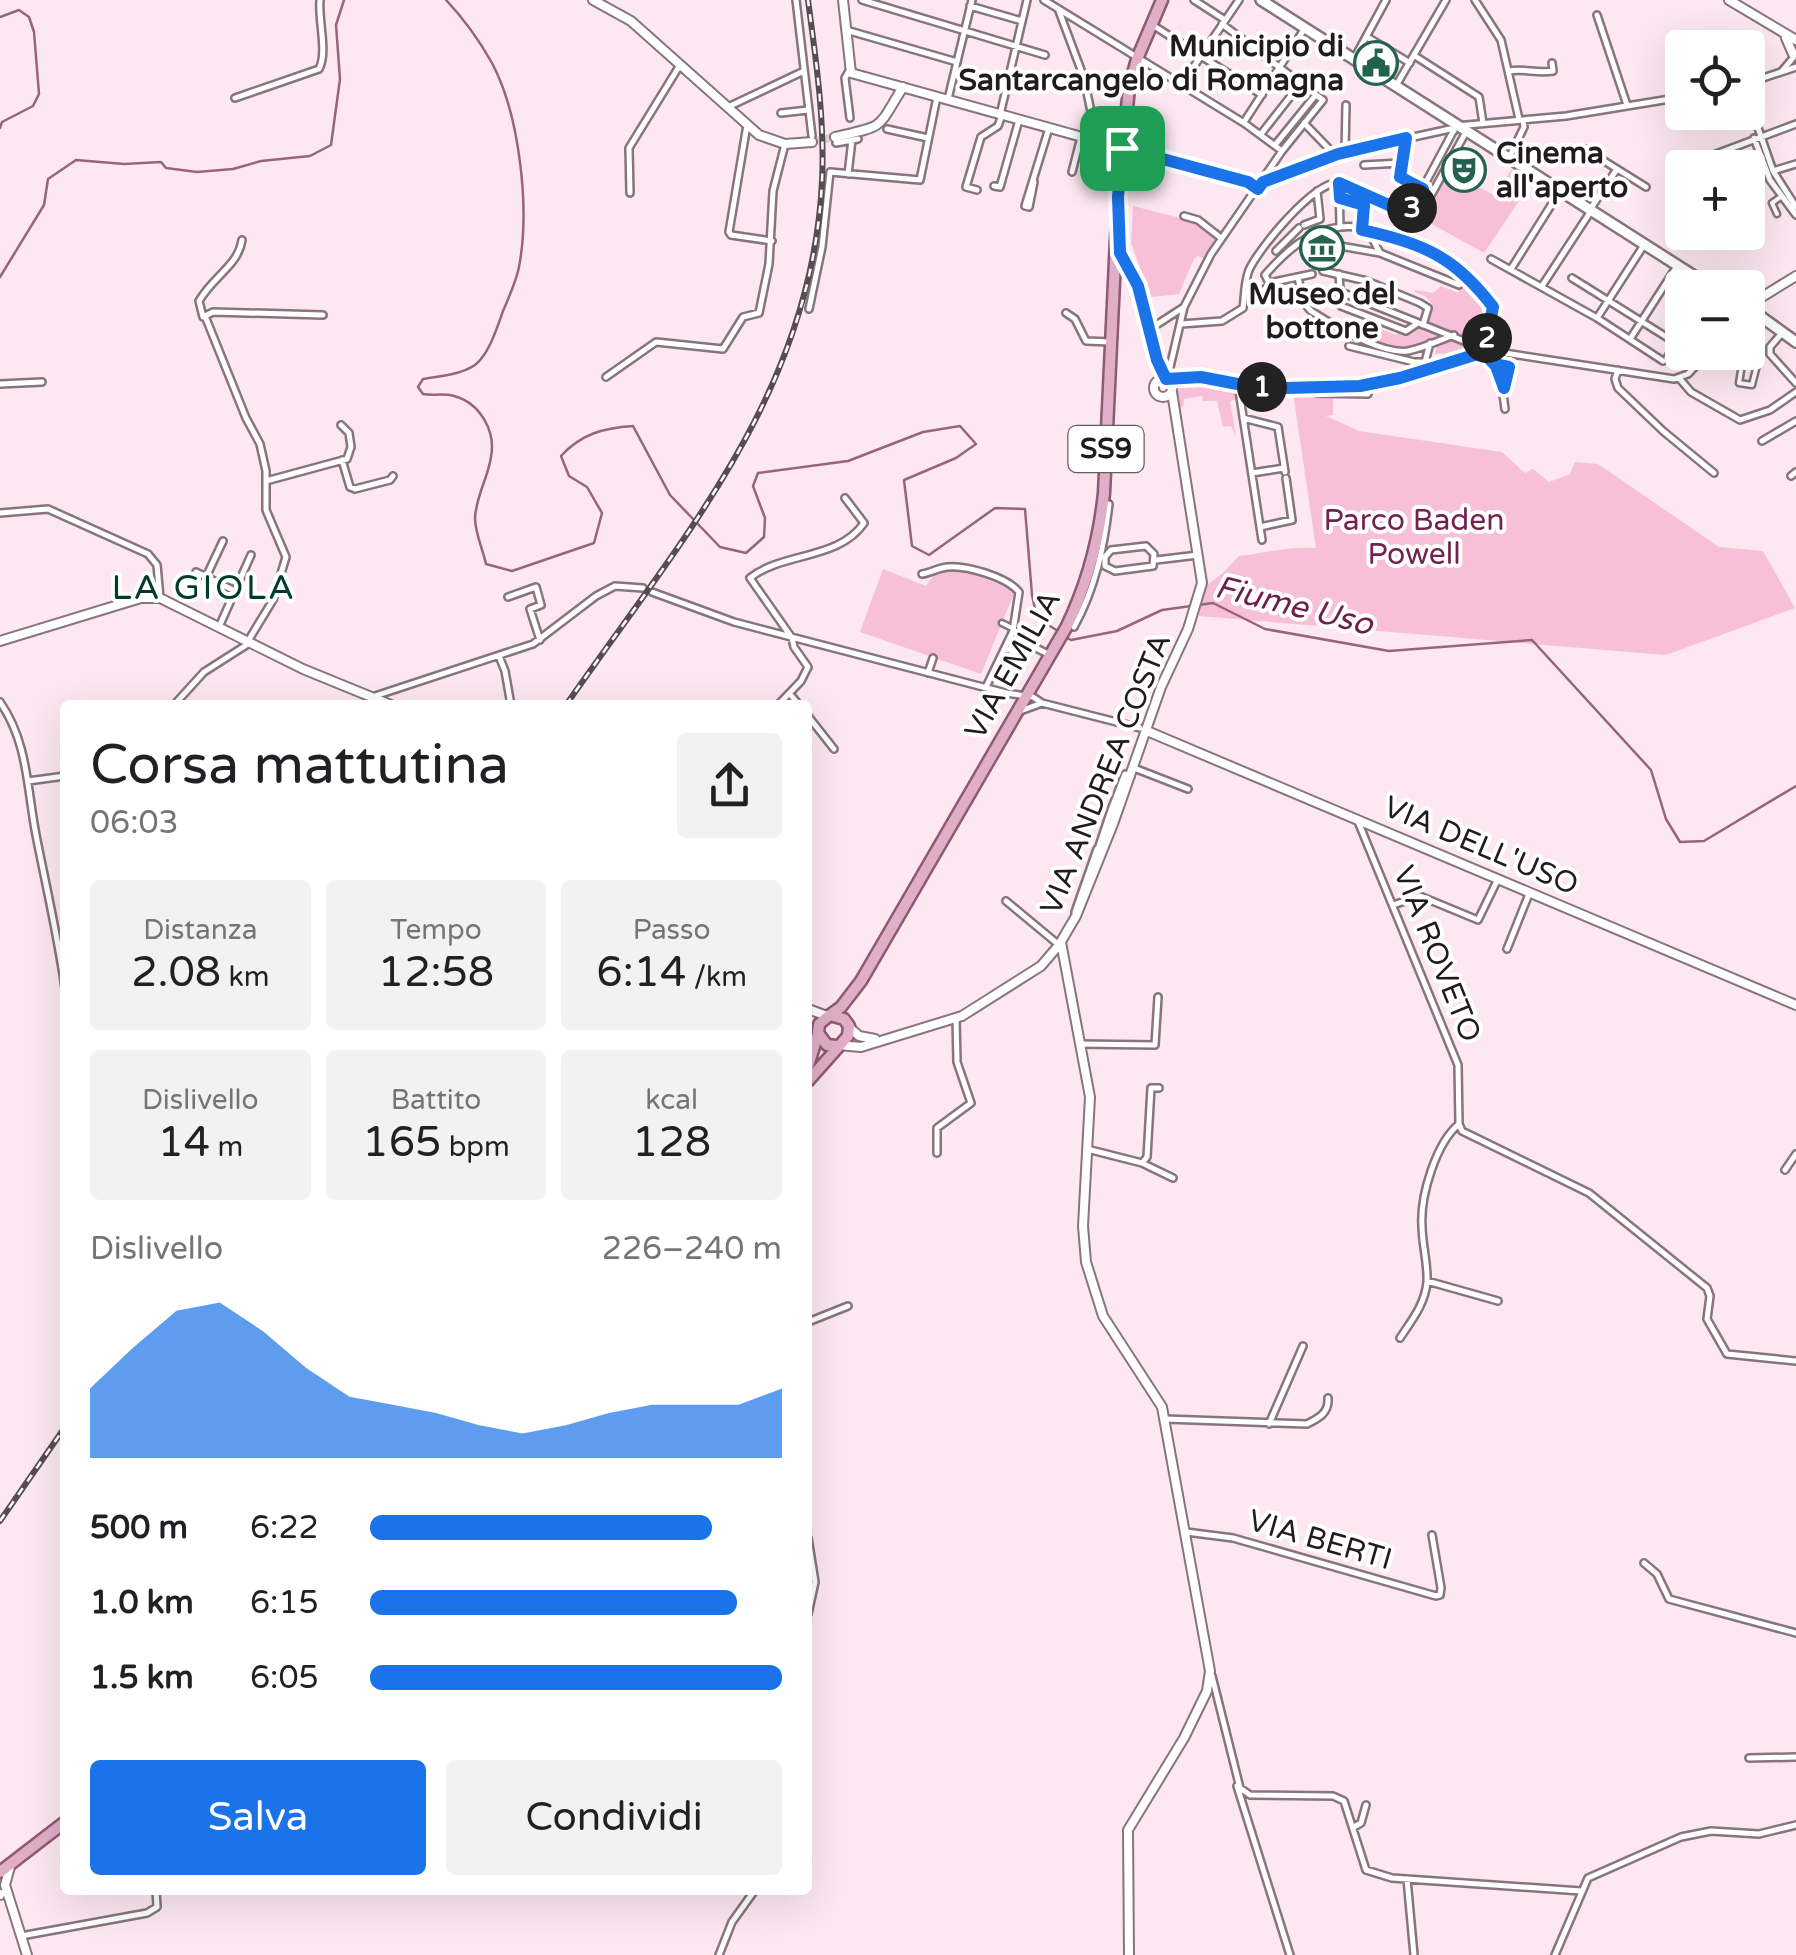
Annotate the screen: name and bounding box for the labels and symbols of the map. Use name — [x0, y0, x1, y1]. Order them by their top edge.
place label: Municipio di Santarcangelo di Romagna — [959, 28, 1344, 99]
public building icon: Municipio di Santarcangelo di Romagna — [1353, 40, 1399, 86]
pin — [1080, 106, 1165, 191]
place label: Cinema all'aperto — [1496, 135, 1628, 206]
theatre icon: Cinema all'aperto — [1441, 147, 1487, 193]
pin: 3 — [1387, 183, 1437, 233]
museum icon: Museo del bottone — [1299, 225, 1345, 271]
place label: Museo del bottone — [1248, 276, 1396, 347]
pin: 2 — [1462, 313, 1512, 363]
pin: 1 — [1237, 362, 1287, 412]
road number: SS9 — [1068, 426, 1144, 472]
park label: Parco Baden Powell — [1323, 502, 1505, 573]
district label: LA GIOLA — [111, 567, 297, 609]
water label: Fiume Uso — [1211, 568, 1378, 644]
street label: VIA EMILIA — [957, 584, 1069, 746]
street label: VIA ANDREA COSTA — [1033, 628, 1179, 920]
street label: VIA DELL'USO — [1378, 788, 1584, 904]
street label: VIA ROVETO — [1385, 861, 1489, 1047]
street label: VIA BERTI — [1244, 1502, 1396, 1578]

